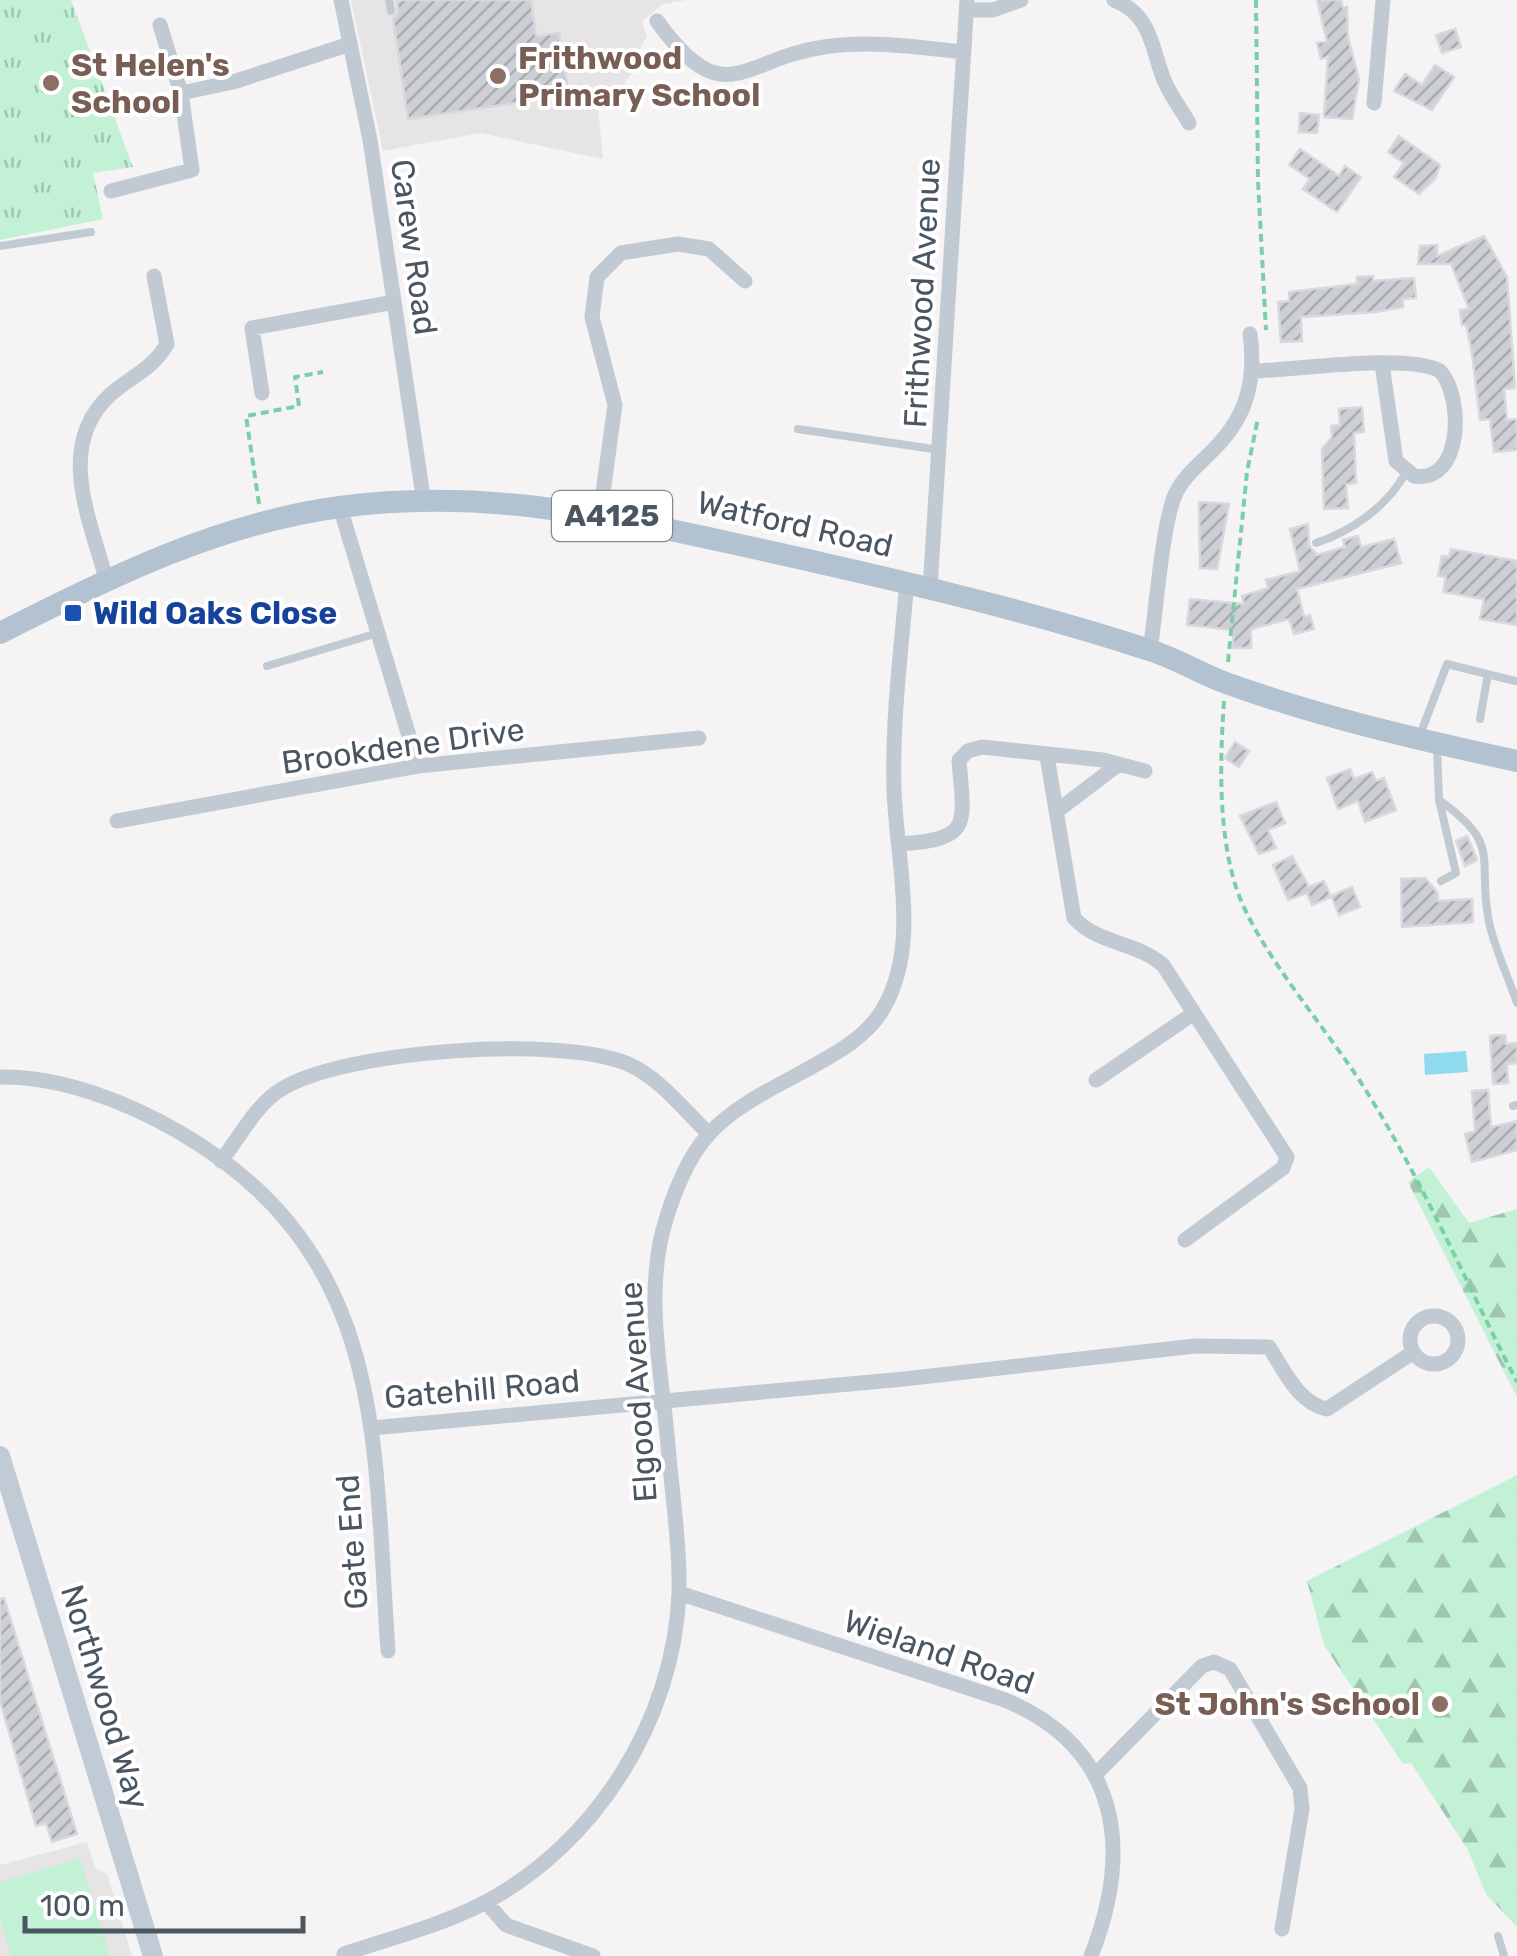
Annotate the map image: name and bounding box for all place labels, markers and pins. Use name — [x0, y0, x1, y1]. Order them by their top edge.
place label: Frithwood Primary School — [518, 39, 760, 114]
place label: St Helen's School — [71, 46, 230, 121]
marker: Frithwood Primary School — [487, 65, 509, 87]
marker: St Helen's School — [40, 72, 62, 94]
place label: Wild Oaks Close — [93, 594, 337, 632]
marker: Wild Oaks Close — [62, 602, 84, 624]
place label: St John's School — [1155, 1685, 1420, 1723]
marker: St John's School — [1429, 1693, 1451, 1715]

